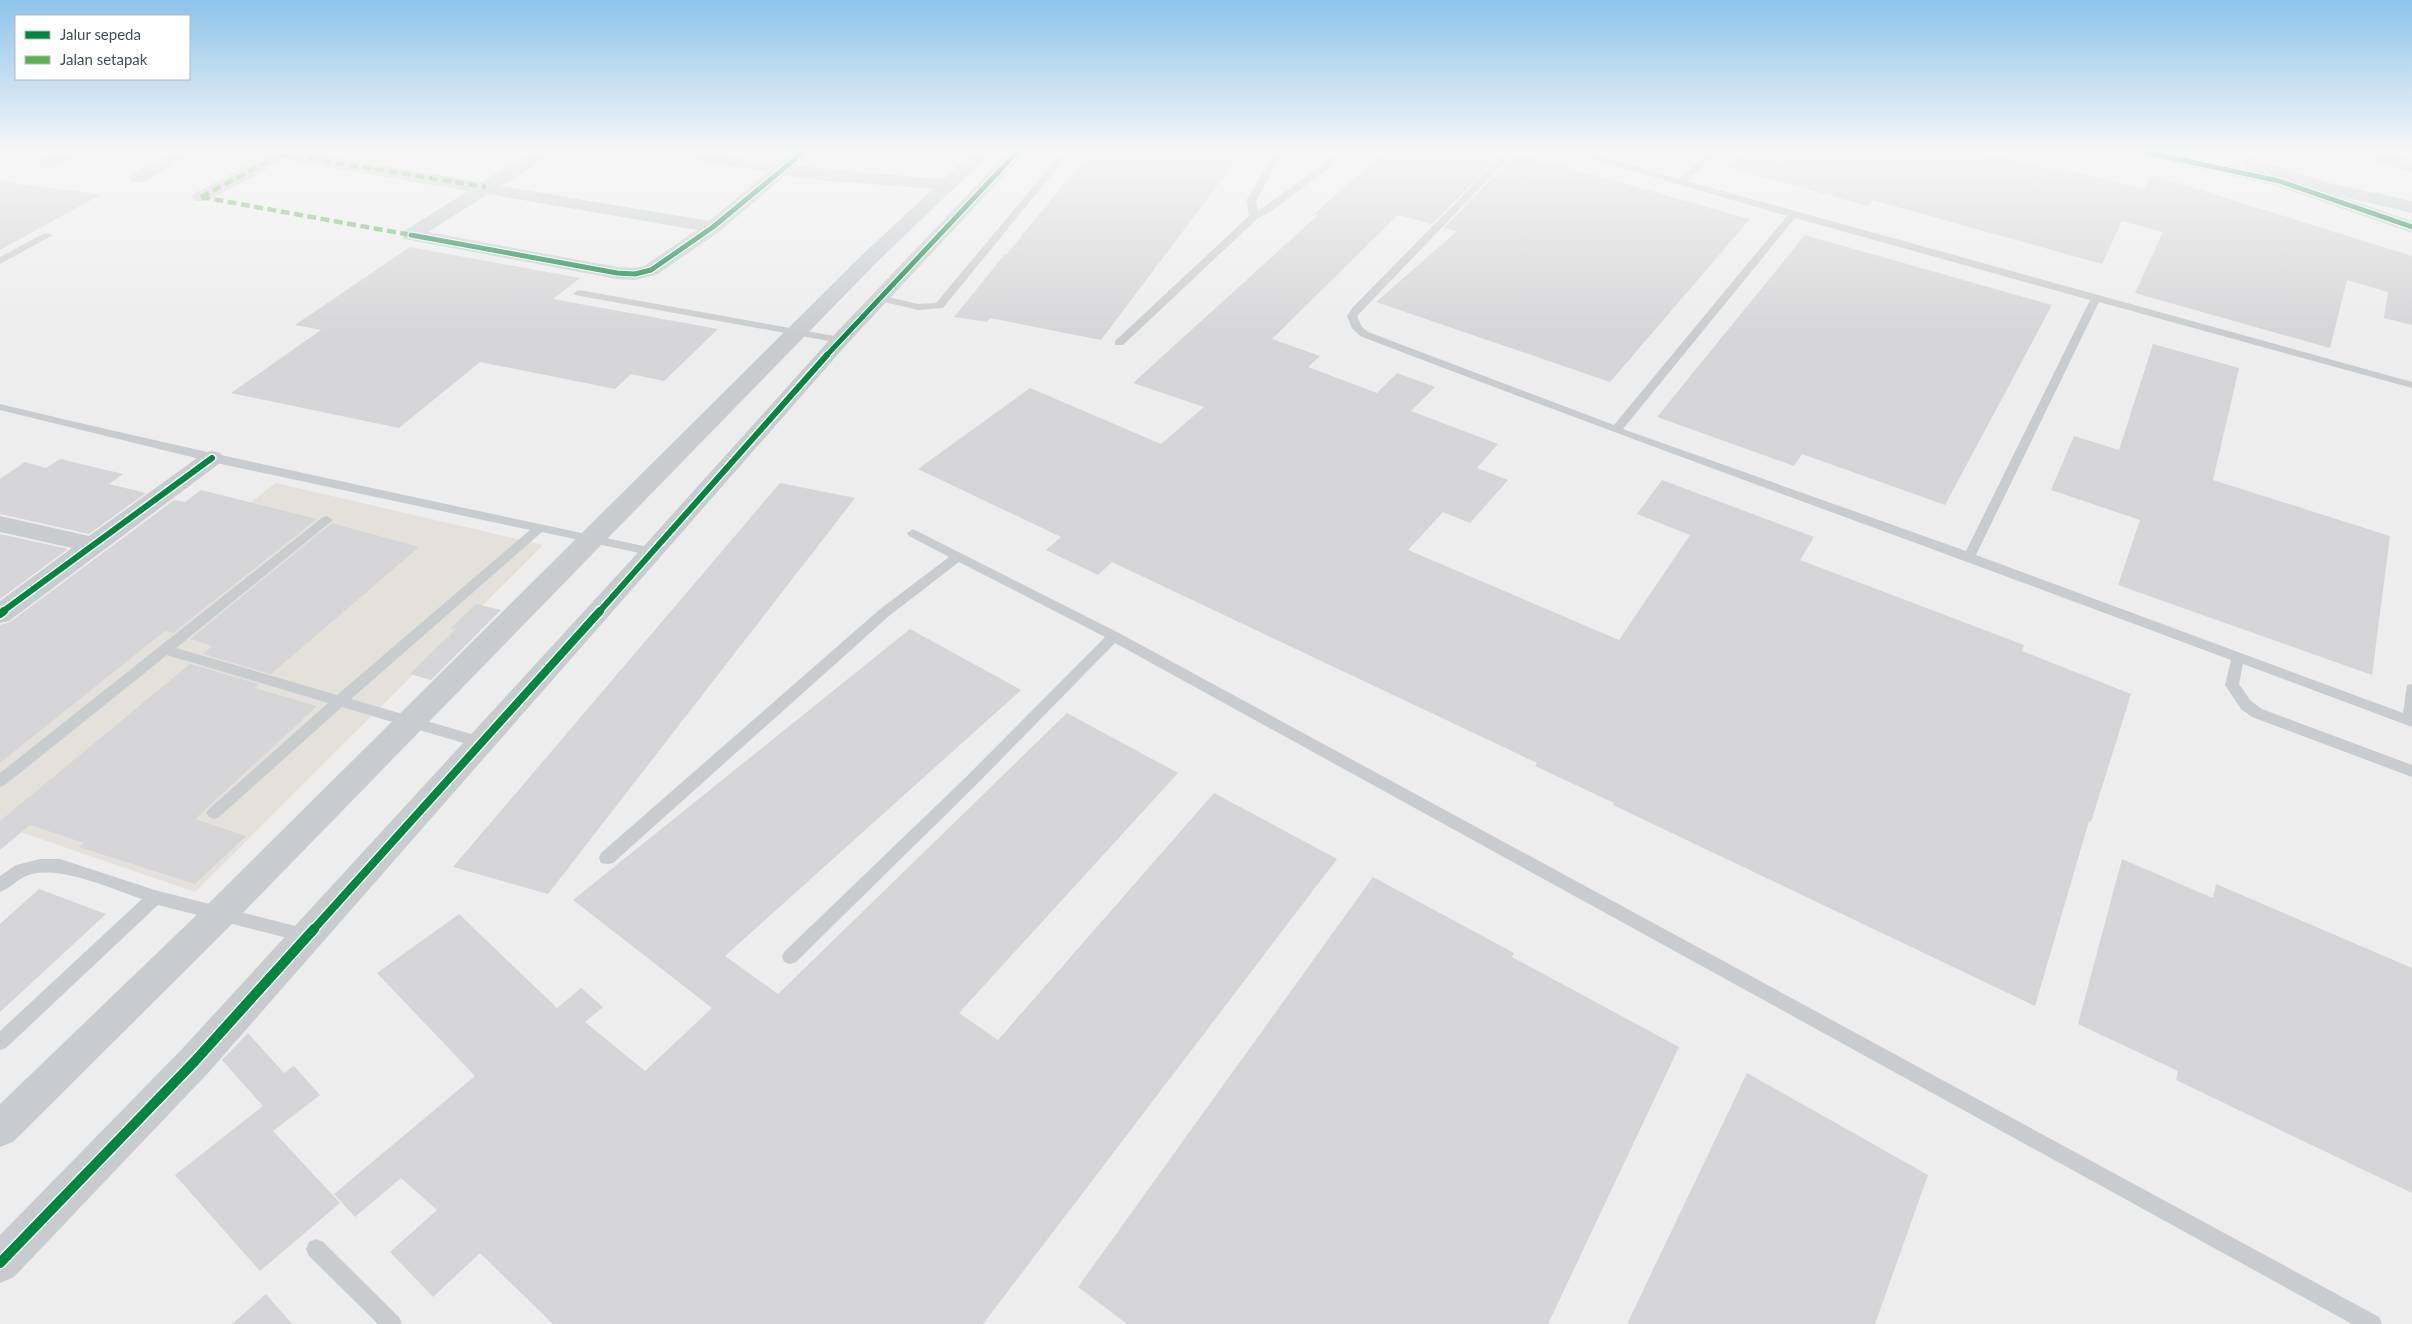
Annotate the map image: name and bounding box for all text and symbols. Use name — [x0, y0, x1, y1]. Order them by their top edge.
legend — [15, 15, 190, 80]
text: Jalur sepeda — [60, 25, 141, 43]
text: Jalan setapak — [60, 50, 148, 68]

